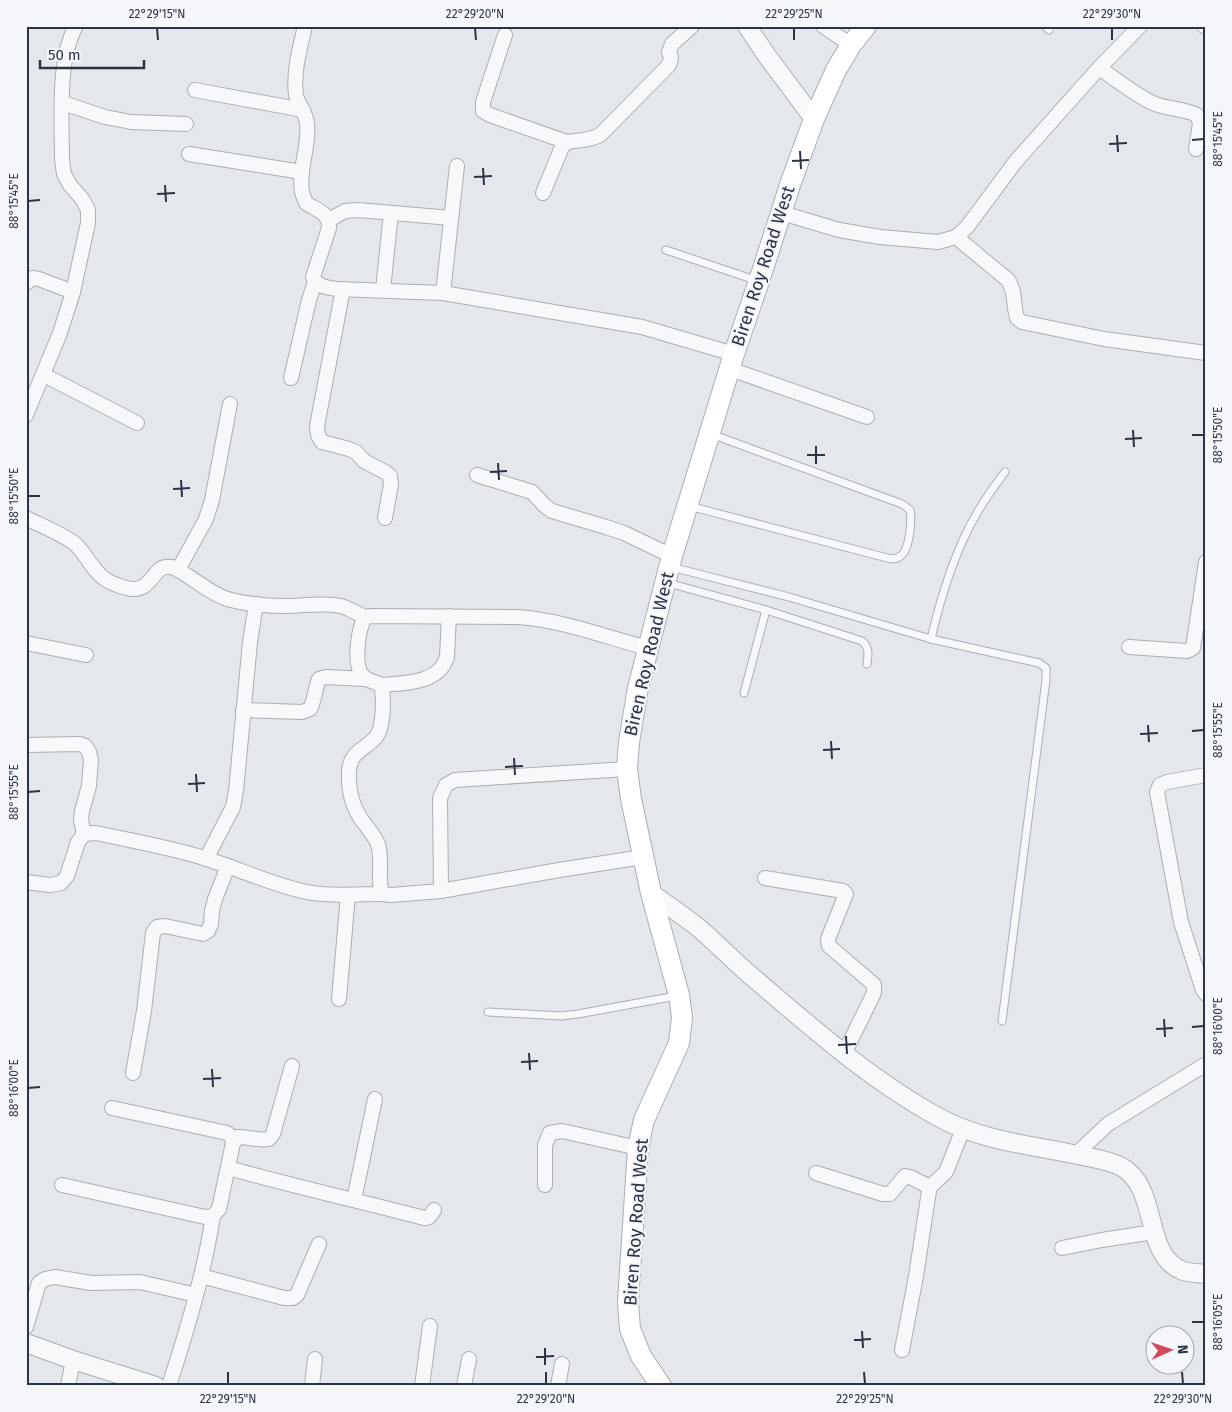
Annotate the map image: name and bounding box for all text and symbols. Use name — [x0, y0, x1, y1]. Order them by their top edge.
text: 22°29'15"N — [129, 7, 185, 21]
text: 22°29'20"N — [446, 7, 504, 21]
text: 22°29'25"N — [765, 7, 823, 21]
text: 22°29'30"N — [1083, 7, 1141, 21]
scale bar — [40, 38, 144, 70]
text: 50 m — [48, 46, 81, 64]
text: 88°15'45"E — [1211, 111, 1225, 167]
text: 88°15'45"E — [7, 173, 21, 229]
street label: Biren Roy Road West — [727, 182, 800, 349]
text: 88°15'50"E — [1211, 407, 1225, 463]
text: 88°15'50"E — [7, 468, 21, 524]
street label: Biren Roy Road West — [619, 569, 679, 738]
text: 88°15'55"E — [1211, 702, 1225, 758]
text: 88°15'55"E — [7, 764, 21, 820]
text: 88°16'00"E — [1211, 997, 1225, 1055]
text: 88°16'00"E — [7, 1059, 21, 1117]
street label: Biren Roy Road West — [619, 1137, 653, 1307]
text: 88°16'05"E — [1211, 1294, 1225, 1350]
north arrow — [1144, 1324, 1194, 1374]
text: N — [1174, 1344, 1191, 1354]
text: 22°29'15"N — [200, 1392, 256, 1406]
text: 22°29'20"N — [517, 1392, 575, 1406]
text: 22°29'25"N — [836, 1392, 894, 1406]
text: 22°29'30"N — [1154, 1392, 1212, 1406]

